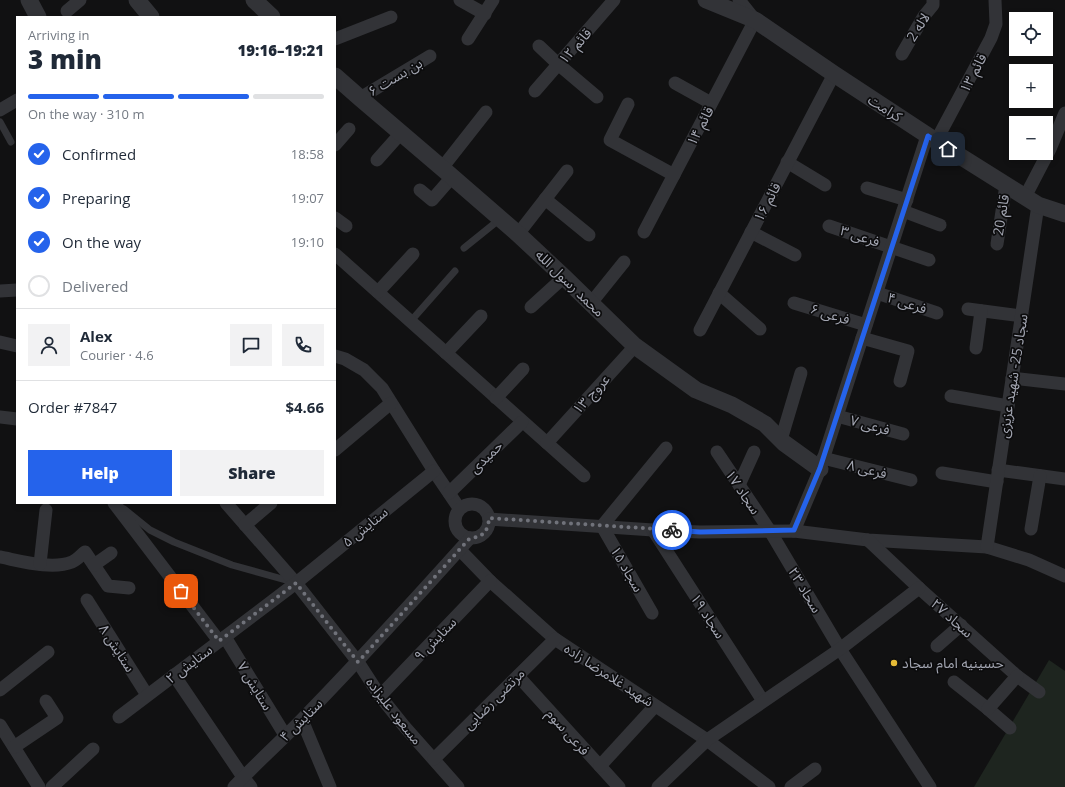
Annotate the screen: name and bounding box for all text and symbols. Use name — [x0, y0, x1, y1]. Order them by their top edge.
street label: لاله 2 — [902, 9, 934, 45]
map controls — [1009, 12, 1053, 160]
button: locate — [1009, 12, 1053, 56]
street label: قائم ۱۲ — [554, 24, 597, 69]
text: Arriving in — [28, 26, 90, 44]
text: 19:16–19:21 — [238, 40, 324, 60]
text: 3 min — [28, 41, 102, 77]
street label: قائم ۱۳ — [954, 50, 992, 97]
street label: بن بست ۶ — [364, 53, 426, 100]
button: + — [1009, 64, 1053, 108]
street label: کرامت — [865, 90, 906, 126]
street label: قائم ۱۴ — [681, 103, 719, 150]
text: On the way · 310 m — [28, 105, 144, 123]
button: − — [1009, 116, 1053, 160]
pin — [931, 132, 965, 166]
icon: home — [937, 138, 959, 160]
icon: check — [28, 143, 50, 165]
text: Confirmed — [62, 144, 136, 164]
text: 18:58 — [291, 145, 324, 163]
street label: قائم ۱۶ — [748, 179, 786, 226]
icon: check — [28, 187, 50, 209]
text: Preparing — [62, 188, 130, 208]
text: 19:07 — [291, 189, 324, 207]
street label: قائم 20 — [988, 193, 1015, 237]
street label: فرعی ۳ — [838, 220, 882, 251]
icon: check — [28, 231, 50, 253]
text: On the way — [62, 232, 141, 252]
text: 19:10 — [291, 233, 324, 251]
street label: محمد رسول الله — [532, 245, 609, 320]
text: Delivered — [62, 276, 129, 296]
street label: فرعی ۴ — [885, 287, 929, 318]
street label: فرعی ۶ — [808, 299, 852, 329]
street label: سجاد 25- شهید عزیزی — [993, 313, 1032, 439]
button: person — [28, 324, 70, 366]
button: chat — [230, 324, 272, 366]
button: phone — [282, 324, 324, 366]
text: Alex — [80, 326, 112, 346]
text: Courier · 4.6 — [80, 346, 154, 364]
street label: عروج ۱۳ — [568, 370, 615, 419]
text: Order #7847 — [28, 397, 117, 417]
text: $4.66 — [285, 397, 324, 417]
street label: فرعی ۷ — [848, 410, 892, 439]
street label: حمیدی — [465, 436, 507, 477]
button: Help — [28, 450, 172, 496]
button: Share — [180, 450, 324, 496]
street label: فرعی ۸ — [845, 454, 889, 483]
street label: سجاد ۱۷ — [721, 466, 765, 518]
street label: ستایش ۵ — [338, 502, 392, 551]
courier — [652, 510, 692, 550]
icon: bike — [661, 519, 683, 541]
street label: سجاد ۱۵ — [607, 542, 648, 595]
street label: سحاد ۲۳ — [784, 563, 827, 616]
pin — [164, 574, 198, 608]
icon: bag — [170, 580, 192, 602]
street label: سجاد ۱۹ — [687, 589, 730, 642]
street label: سجاد ۲۷ — [927, 594, 977, 642]
street label: ستایش ۹ — [409, 613, 460, 665]
street label: ستایش ۸ — [95, 620, 140, 676]
street label: شهید غلامرضا زاده — [561, 639, 658, 711]
street label: ستایش ۲ — [161, 640, 216, 687]
place label: حسینیه امام سجاد — [902, 653, 1004, 674]
street label: ستایش ۷ — [233, 658, 277, 714]
marker: حسینیه امام سجاد — [889, 658, 899, 668]
street label: مرتضی رضایی — [459, 664, 529, 734]
street label: مسعود علیزاده — [362, 673, 427, 748]
street label: ستایش ۴ — [275, 694, 326, 745]
street label: فرعی سوم — [541, 704, 594, 760]

